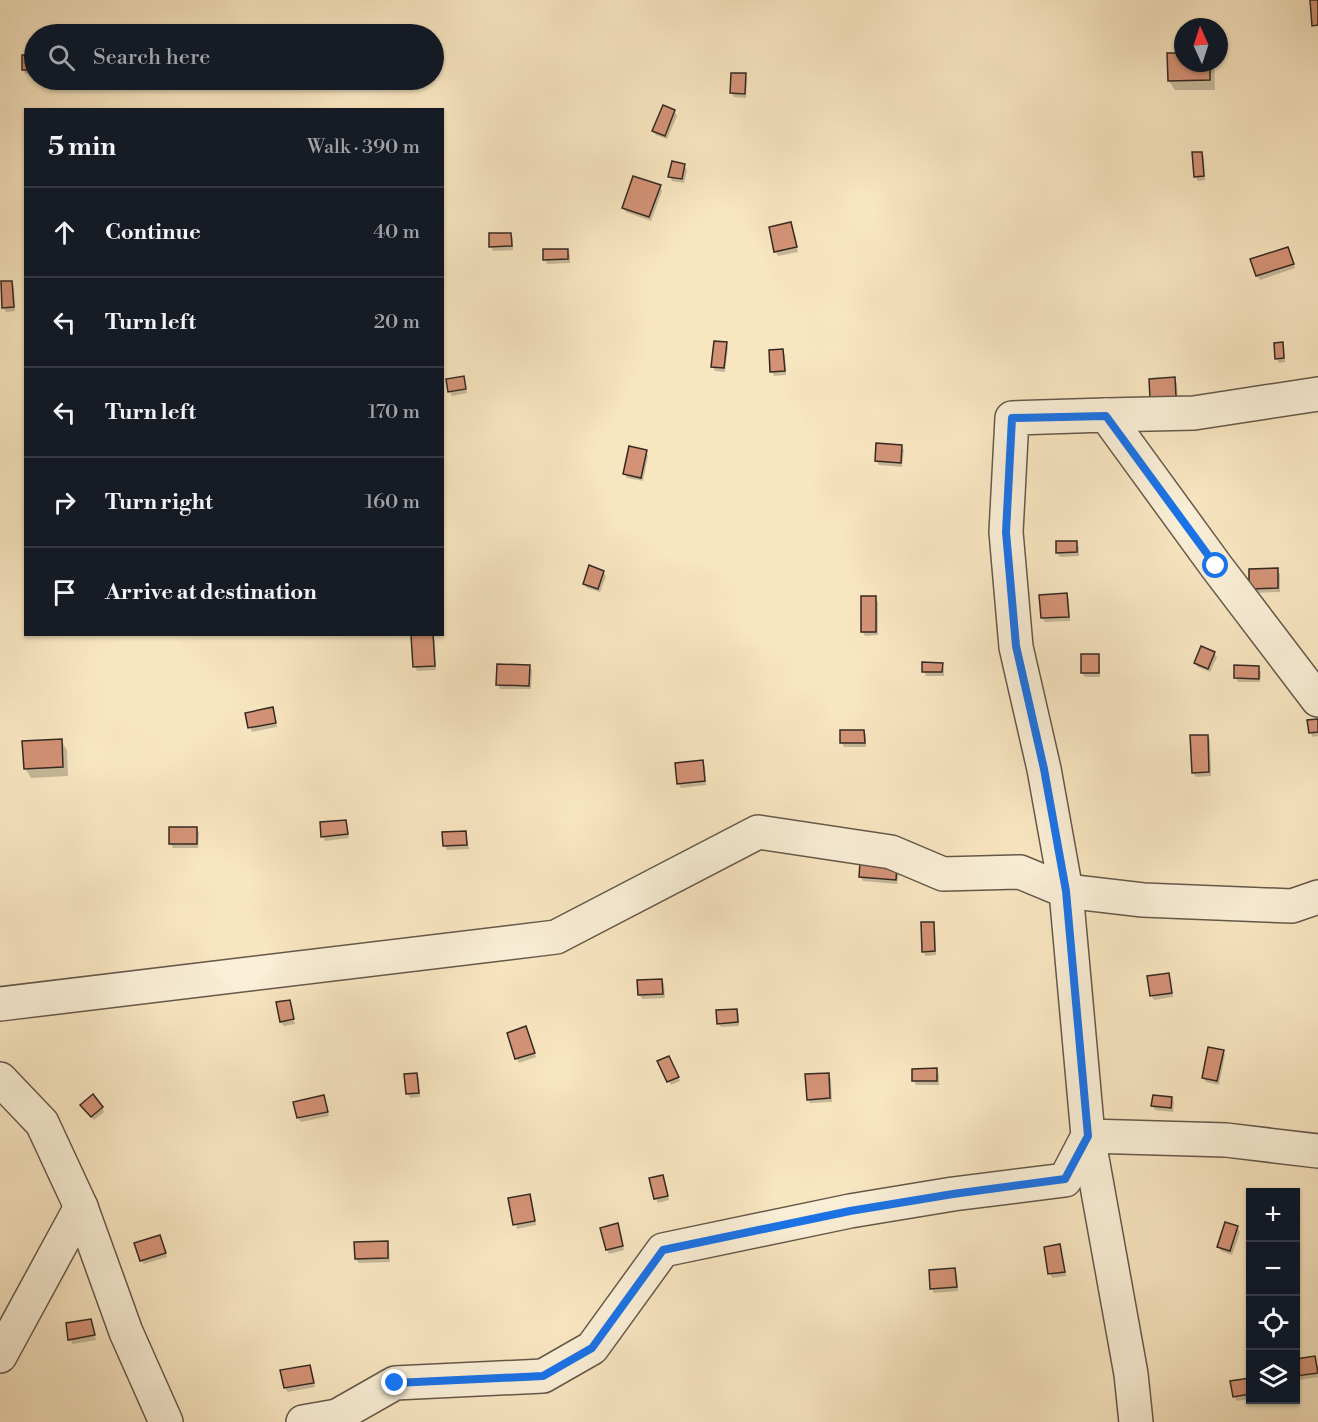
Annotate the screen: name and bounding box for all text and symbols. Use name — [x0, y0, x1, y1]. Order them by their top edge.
north arrow — [1174, 18, 1228, 72]
search box — [24, 24, 444, 90]
icon: search — [45, 41, 78, 74]
text: Search here — [93, 44, 210, 71]
text: 5 min — [48, 131, 116, 163]
text: Walk · 390 m — [307, 135, 420, 160]
icon: ahead — [48, 216, 81, 249]
text: Continue — [105, 219, 201, 246]
text: 40 m — [373, 220, 420, 245]
icon: left — [48, 306, 81, 339]
text: Turn left — [105, 309, 196, 336]
text: 20 m — [374, 310, 420, 335]
icon: left — [48, 396, 81, 429]
text: Turn left — [105, 399, 196, 426]
text: 170 m — [368, 400, 420, 425]
icon: right — [48, 486, 81, 519]
text: Turn right — [105, 489, 213, 516]
text: 160 m — [365, 490, 420, 515]
route start — [1202, 552, 1228, 578]
icon: arrive — [48, 576, 81, 609]
text: Arrive at destination — [105, 579, 317, 606]
map controls — [1246, 1188, 1300, 1404]
button: + — [1246, 1188, 1300, 1242]
button: − — [1246, 1242, 1300, 1296]
button: locate — [1246, 1296, 1300, 1350]
button: layers — [1246, 1350, 1300, 1404]
route end — [381, 1369, 407, 1395]

